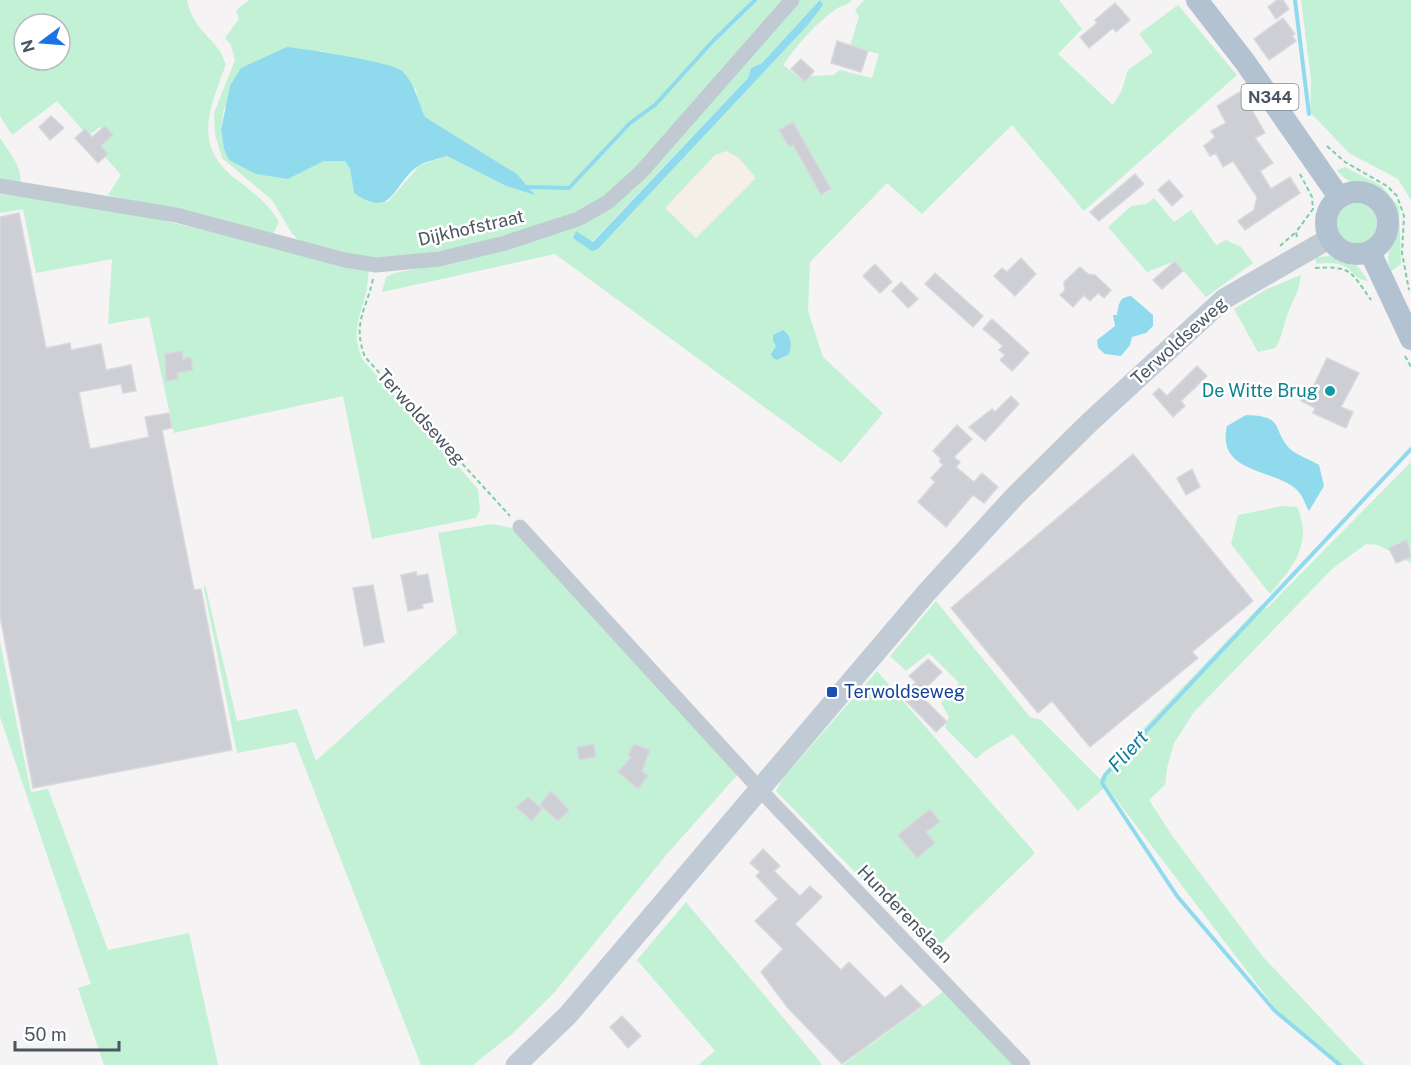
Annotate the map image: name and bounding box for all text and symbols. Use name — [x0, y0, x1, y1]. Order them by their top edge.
north arrow — [12, 12, 72, 72]
text: N — [17, 37, 39, 55]
road number: N344 — [1242, 84, 1298, 110]
street label: Dijkhofstraat — [416, 205, 526, 250]
street label: Terwoldseweg — [1127, 292, 1231, 389]
street label: Terwoldseweg — [373, 365, 470, 469]
place label: De Witte Brug — [1202, 380, 1318, 401]
marker: De Witte Brug — [1323, 384, 1337, 398]
place label: Terwoldseweg — [844, 681, 965, 702]
marker: Terwoldseweg — [825, 685, 839, 699]
water label: Fliert — [1103, 725, 1153, 777]
street label: Hunderenslaan — [853, 860, 957, 967]
scale bar — [15, 1014, 118, 1052]
text: 50 m — [24, 1024, 67, 1045]

